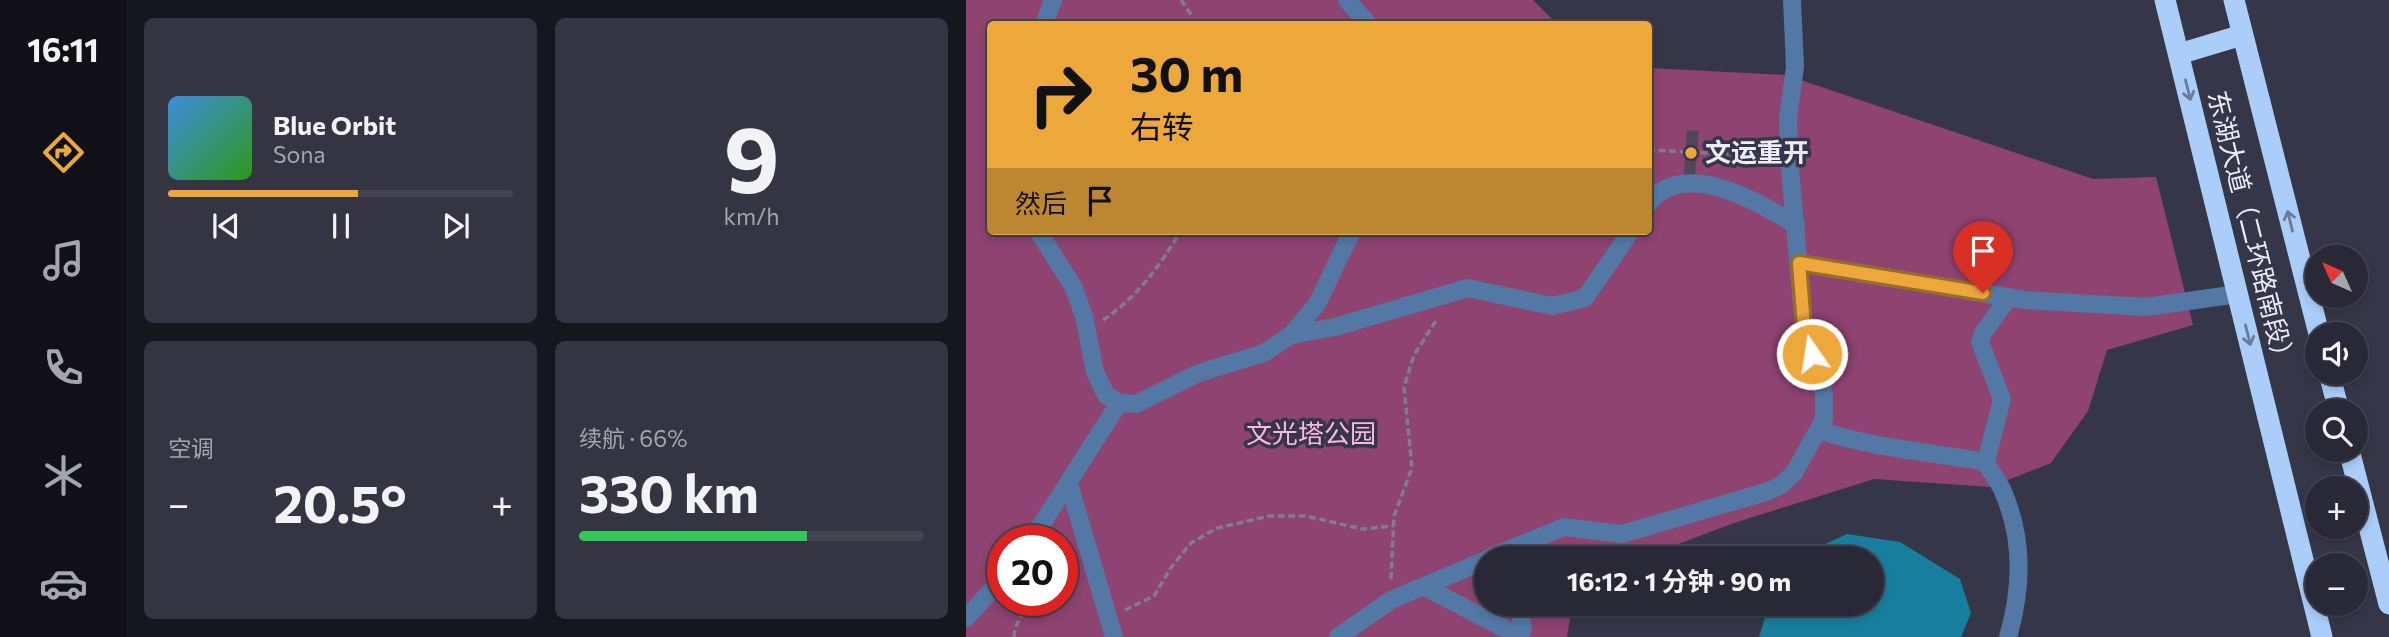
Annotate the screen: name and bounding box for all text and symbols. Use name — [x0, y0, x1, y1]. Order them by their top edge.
text: 16:11 — [27, 29, 99, 69]
text: 30 m — [1130, 42, 1243, 102]
icon: right — [1015, 49, 1106, 140]
one-way arrow — [2182, 78, 2195, 101]
street label: 东湖大道（二环路南段） — [2203, 87, 2302, 372]
text: 9 — [723, 100, 780, 212]
text: 右转 — [1130, 106, 1194, 146]
text: Blue Orbit — [273, 109, 396, 140]
icon: directions — [39, 128, 88, 177]
place label: 文运重开 — [1705, 136, 1809, 167]
text: Sona — [273, 140, 325, 168]
marker: 文运重开 — [1683, 145, 1699, 161]
icon: arrive — [1081, 182, 1119, 220]
text: 然后 — [1015, 187, 1067, 218]
text: km/h — [724, 202, 779, 230]
icon: previous — [207, 207, 245, 245]
icon: pause — [322, 207, 360, 245]
icon: next — [437, 207, 475, 245]
one-way arrow — [2283, 210, 2296, 233]
pin — [1953, 221, 2013, 293]
icon: arrive — [1964, 232, 2002, 270]
icon: music — [39, 236, 88, 285]
north arrow — [2305, 245, 2368, 308]
map controls — [2305, 245, 2368, 616]
position arrow — [1775, 317, 1849, 391]
button: sound — [2305, 322, 2368, 385]
one-way arrow — [2242, 323, 2255, 346]
icon: phone — [39, 343, 88, 392]
button: search — [2305, 399, 2368, 462]
park label: 文光塔公园 — [1246, 417, 1376, 448]
text: 续航 · 66% — [579, 424, 687, 452]
text: 空调 — [168, 434, 214, 462]
icon: climate — [39, 451, 88, 500]
text: 330 km — [579, 460, 759, 524]
text: 20.5° — [273, 470, 407, 534]
button: + — [2305, 476, 2368, 539]
text: − — [168, 479, 190, 526]
text: + — [491, 479, 513, 526]
speed limit sign: 20 — [987, 525, 1078, 616]
button: − — [2305, 553, 2368, 616]
icon: car — [39, 559, 88, 608]
text: 16:12 · 1 分钟 · 90 m — [1567, 565, 1791, 596]

